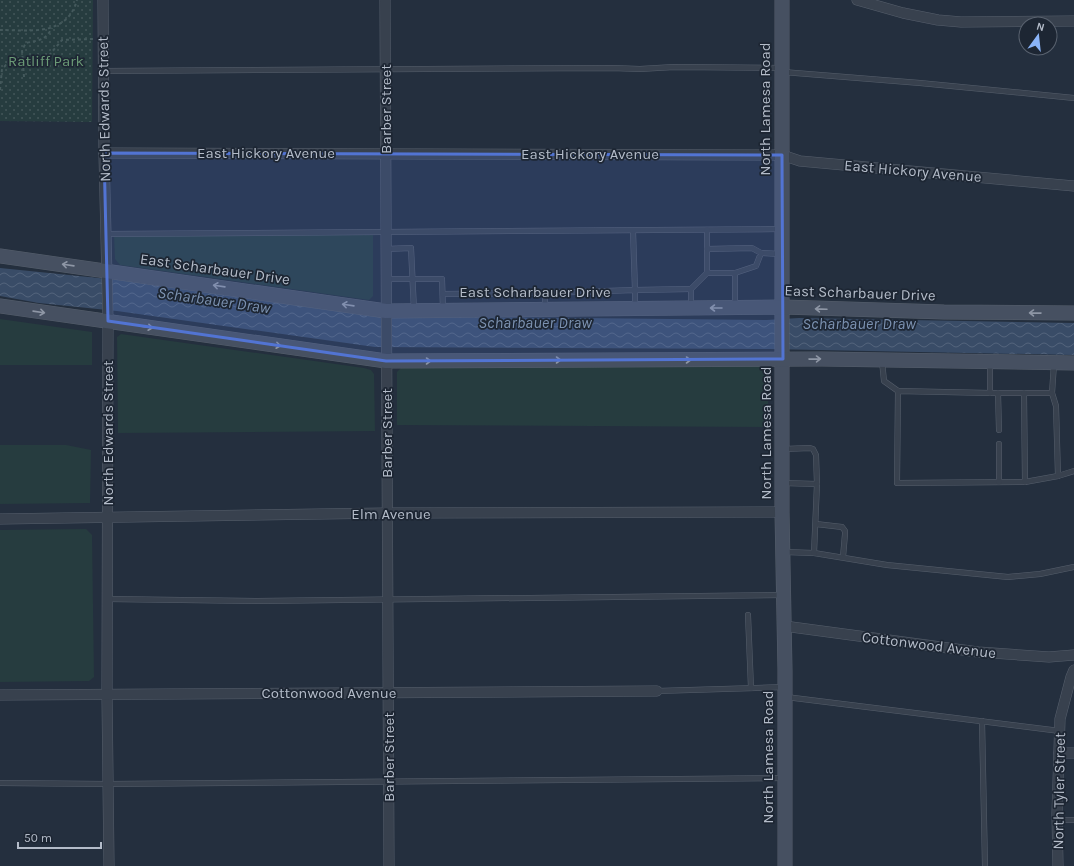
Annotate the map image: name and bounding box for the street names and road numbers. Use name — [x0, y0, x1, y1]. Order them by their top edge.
street label: North Edwards Street — [94, 36, 114, 182]
street label: North Lamesa Road — [756, 42, 774, 176]
street label: Barber Street — [377, 64, 395, 154]
street label: East Hickory Avenue — [197, 144, 335, 162]
street label: East Hickory Avenue — [521, 145, 659, 163]
street label: East Hickory Avenue — [843, 156, 983, 186]
street label: East Scharbauer Drive — [139, 250, 291, 288]
street label: East Scharbauer Drive — [784, 281, 936, 305]
street label: East Scharbauer Drive — [459, 283, 611, 301]
street label: North Edwards Street — [99, 360, 117, 506]
street label: North Lamesa Road — [757, 366, 775, 500]
street label: Barber Street — [378, 388, 396, 478]
street label: Elm Avenue — [351, 505, 431, 523]
street label: Cottonwood Avenue — [861, 628, 997, 662]
street label: Cottonwood Avenue — [262, 684, 397, 702]
street label: North Lamesa Road — [759, 690, 777, 824]
street label: Barber Street — [380, 712, 398, 802]
street label: North Tyler Street — [1049, 732, 1069, 850]

